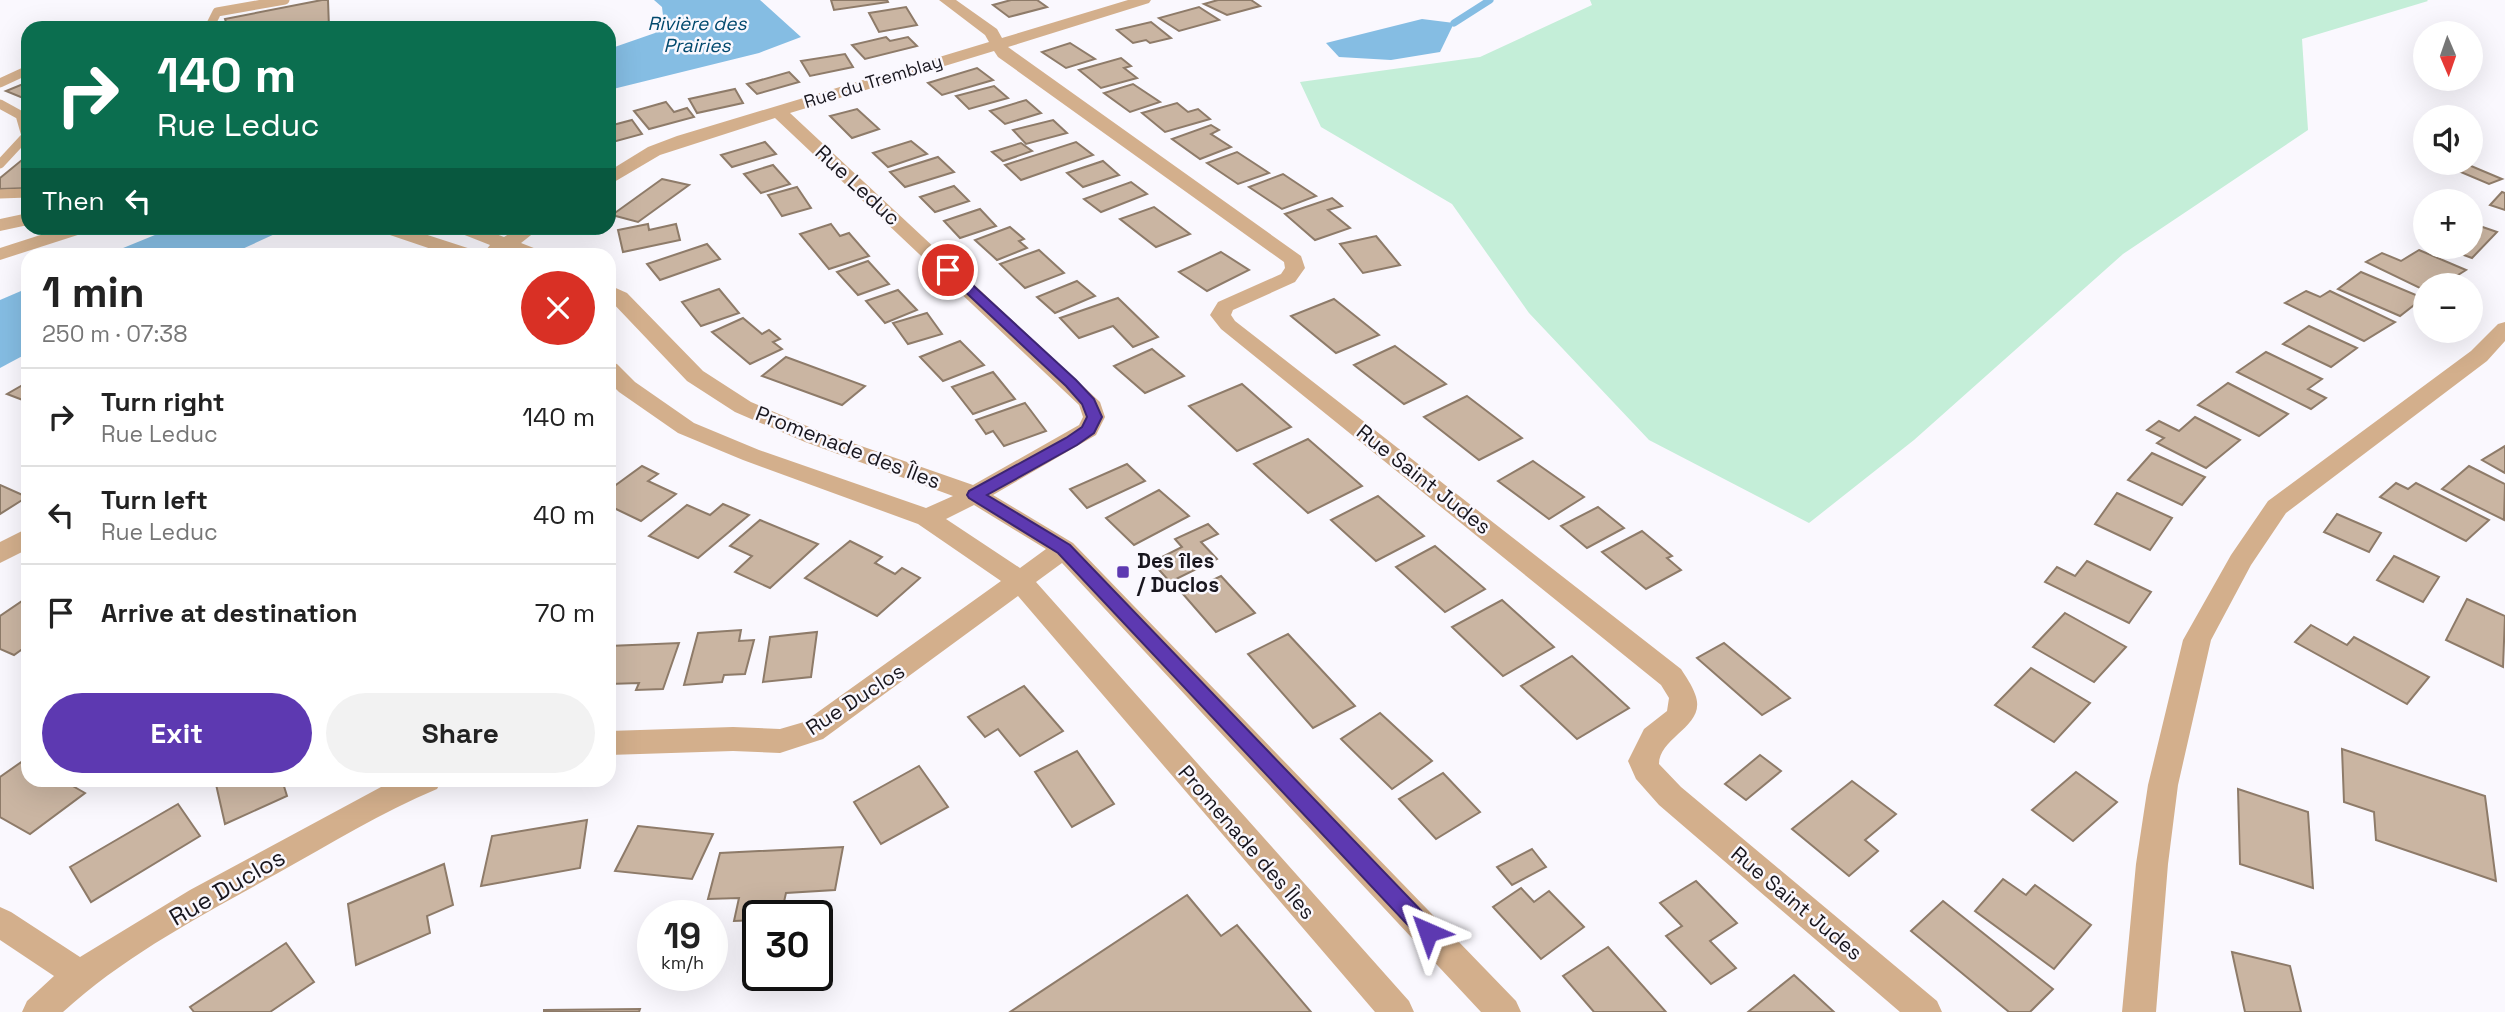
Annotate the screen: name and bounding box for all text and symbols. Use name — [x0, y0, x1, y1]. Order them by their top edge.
water label: Rivière des Prairies — [647, 11, 748, 58]
north arrow — [2413, 21, 2483, 91]
map controls — [2413, 21, 2483, 343]
text: 140 m — [157, 44, 296, 106]
icon: right — [42, 49, 133, 140]
street label: Rue du Tremblay — [801, 49, 945, 113]
text: Rue Leduc — [157, 105, 320, 145]
button: sound — [2413, 105, 2483, 175]
street label: Rue Leduc — [810, 139, 906, 231]
icon: left — [119, 182, 157, 220]
text: Then — [42, 184, 105, 218]
button: + — [2413, 189, 2483, 259]
pin — [918, 240, 978, 300]
icon: arrive — [929, 251, 967, 289]
text: 1 min — [42, 266, 145, 319]
button: close — [521, 271, 595, 345]
button: − — [2413, 273, 2483, 343]
text: 250 m · 07:38 — [42, 319, 188, 349]
text: Turn right — [101, 385, 225, 419]
icon: right — [42, 398, 80, 436]
street label: Promenade des Îles — [752, 399, 944, 495]
text: 140 m — [522, 400, 595, 434]
street label: Rue Saint Judes — [1351, 418, 1497, 540]
text: Rue Leduc — [101, 419, 218, 449]
text: Turn left — [101, 483, 208, 517]
icon: left — [42, 496, 80, 534]
text: 40 m — [533, 498, 595, 532]
text: Rue Leduc — [101, 517, 218, 547]
place label: Des îles / Duclos — [1136, 547, 1219, 598]
marker: Des îles / Duclos — [1115, 564, 1131, 580]
icon: arrive — [42, 594, 80, 632]
text: Arrive at destination — [101, 596, 358, 630]
text: 70 m — [535, 596, 595, 630]
street label: Rue Duclos — [800, 657, 910, 741]
button: Exit — [42, 693, 312, 773]
button: Share — [326, 693, 595, 773]
street label: Promenade des Îles — [1173, 759, 1321, 925]
street label: Rue Saint Judes — [1726, 840, 1868, 966]
street label: Rue Duclos — [164, 841, 290, 933]
position arrow — [1391, 895, 1465, 969]
speed limit sign: 30 — [742, 900, 833, 991]
text: 19 — [664, 914, 701, 958]
text: km/h — [661, 951, 704, 974]

